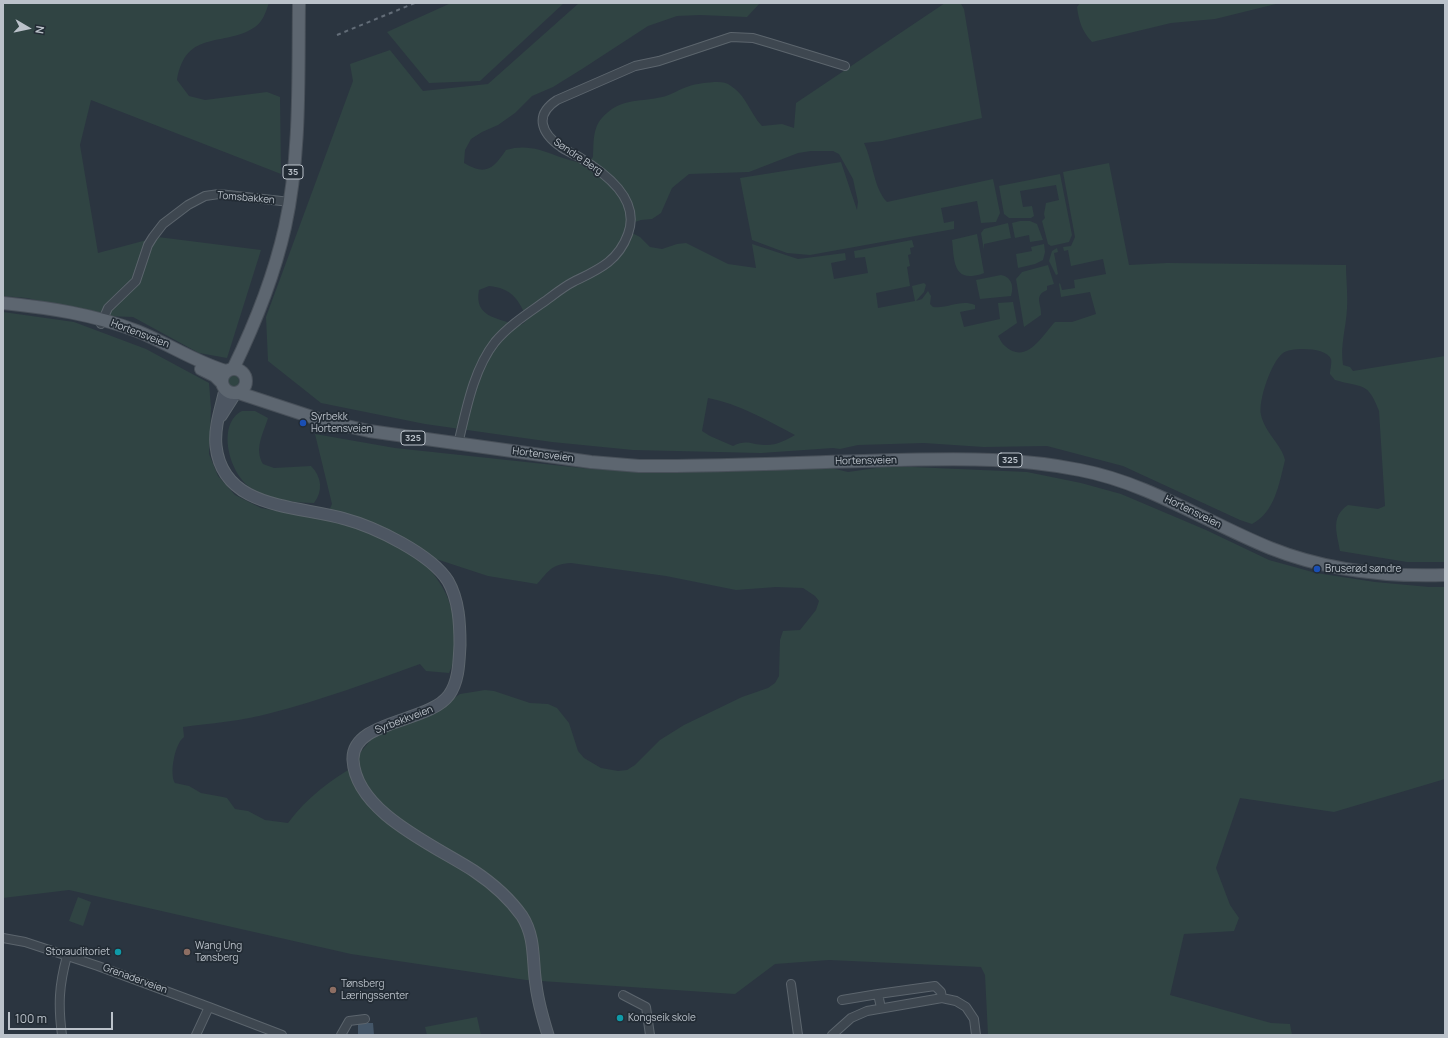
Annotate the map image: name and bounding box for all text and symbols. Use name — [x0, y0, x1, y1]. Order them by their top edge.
north arrow — [8, 8, 48, 48]
text: N — [32, 25, 48, 35]
street label: Søndre Berg — [551, 136, 605, 178]
road number: 35 — [283, 165, 303, 179]
street label: Tomsbakken — [217, 190, 275, 206]
street label: Hortensveien — [109, 317, 171, 351]
place label: Syrbekk Hortensveien — [311, 411, 373, 434]
marker: Syrbekk Hortensveien — [298, 418, 308, 428]
road number: 325 — [401, 431, 425, 445]
street label: Hortensveien — [512, 445, 574, 465]
road number: 325 — [998, 453, 1022, 467]
street label: Hortensveien — [835, 454, 897, 468]
street label: Hortensveien — [1163, 493, 1223, 531]
place label: Bruserød søndre — [1325, 563, 1401, 575]
marker: Bruserød søndre — [1312, 564, 1322, 574]
street label: Syrbekkveien — [373, 703, 435, 737]
place label: Wang Ung Tønsberg — [195, 940, 242, 964]
place label: Storauditoriet — [45, 946, 110, 958]
marker: Storauditoriet — [113, 947, 123, 957]
marker: Wang Ung Tønsberg — [182, 947, 192, 957]
street label: Grenaderveien — [101, 962, 169, 996]
place label: Tønsberg Læringssenter — [341, 978, 409, 1002]
marker: Tønsberg Læringssenter — [328, 985, 338, 995]
scale bar — [10, 1004, 115, 1030]
text: 100 m — [15, 1010, 47, 1027]
place label: Kongseik skole — [628, 1012, 696, 1024]
marker: Kongseik skole — [615, 1013, 625, 1023]

